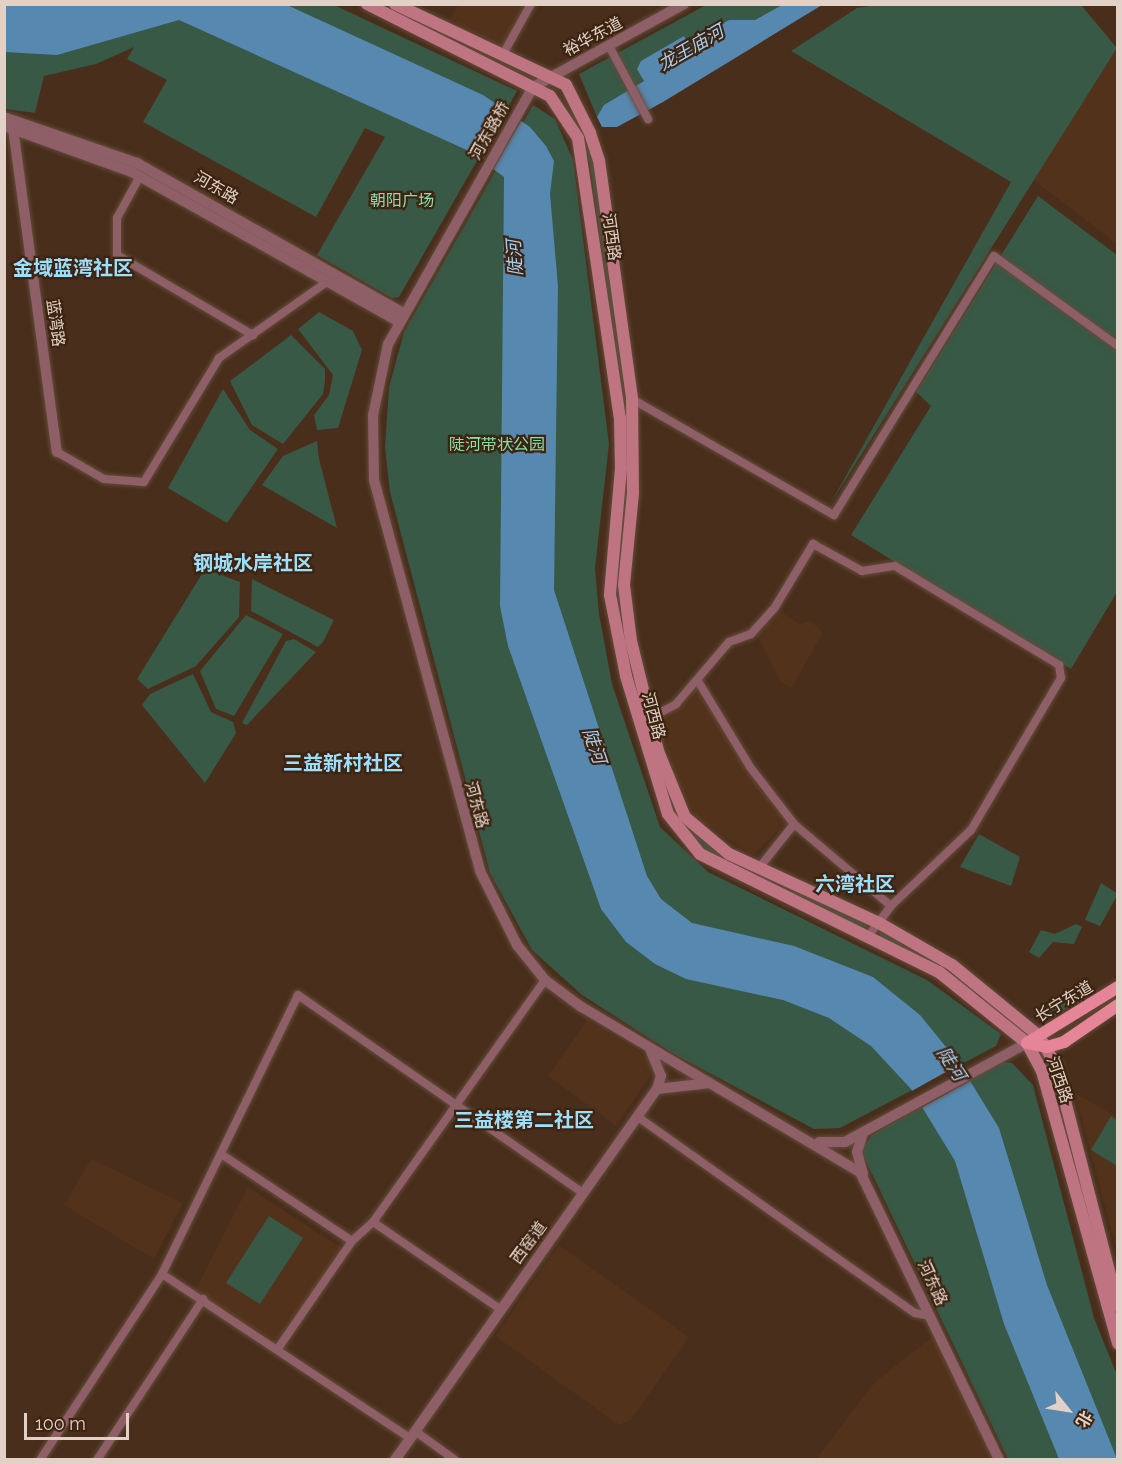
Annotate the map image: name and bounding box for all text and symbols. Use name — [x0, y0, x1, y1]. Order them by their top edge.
street label: 裕华东道 — [560, 14, 626, 60]
water label: 龙王庙河 — [654, 21, 728, 75]
street label: 河东路桥 — [466, 98, 514, 164]
street label: 河东路 — [190, 168, 242, 208]
park label: 朝阳广场 — [370, 191, 434, 211]
street label: 河西路 — [598, 212, 624, 262]
water label: 陡河 — [503, 239, 527, 277]
district label: 金域蓝湾社区 — [13, 256, 133, 280]
street label: 蓝湾路 — [42, 298, 68, 348]
park label: 陡河带状公园 — [449, 435, 545, 455]
district label: 钢城水岸社区 — [193, 551, 313, 575]
street label: 河西路 — [638, 690, 668, 742]
water label: 陡河 — [578, 725, 610, 767]
district label: 三益新村社区 — [283, 751, 403, 775]
street label: 河东路 — [460, 779, 492, 831]
district label: 六湾社区 — [815, 872, 895, 896]
street label: 长宁东道 — [1032, 977, 1096, 1027]
water label: 陡河 — [932, 1043, 970, 1085]
street label: 河西路 — [1042, 1054, 1076, 1106]
district label: 三益楼第二社区 — [454, 1108, 594, 1132]
street label: 西窑道 — [507, 1218, 551, 1268]
street label: 河东路 — [913, 1257, 951, 1309]
north arrow — [1038, 1380, 1098, 1440]
scale bar — [27, 1401, 132, 1439]
text: 北 — [1072, 1408, 1096, 1431]
text: 100 m — [35, 1413, 86, 1434]

